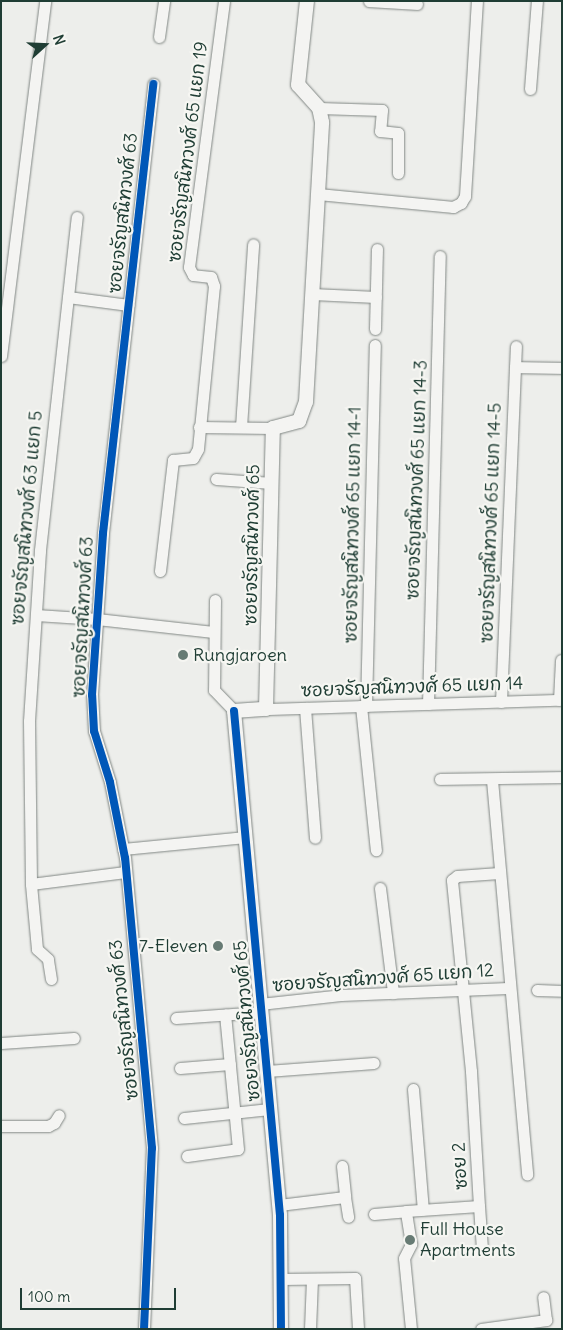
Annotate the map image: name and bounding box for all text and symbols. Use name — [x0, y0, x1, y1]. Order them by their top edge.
north arrow — [20, 20, 70, 70]
text: N — [49, 32, 69, 47]
street label: ซอยจรัญสนิทวงศ์ 65 แยก 19 — [164, 40, 212, 264]
street label: ซอยจรัญสนิทวงศ์ 63 — [104, 132, 142, 294]
street label: ซอยจรัญสนิทวงศ์ 65 แยก 14-3 — [402, 360, 432, 600]
street label: ซอยจรัญสนิทวงศ์ 65 แยก 14-5 — [476, 402, 506, 644]
street label: ซอยจรัญสนิทวงศ์ 65 แยก 14-1 — [340, 407, 366, 643]
street label: ซอยจรัญสนิทวงศ์ 63 แยก 5 — [7, 410, 47, 626]
street label: ซอยจรัญสนิทวงศ์ 65 — [240, 464, 264, 626]
street label: ซอยจรัญสนิทวงศ์ 63 — [68, 536, 98, 698]
place label: Rungjaroen — [193, 644, 287, 666]
marker: Rungjaroen — [177, 649, 189, 661]
street label: ซอยจรัญสนิทวงศ์ 65 แยก 14 — [300, 672, 524, 702]
place label: 7-Eleven — [139, 935, 208, 957]
street label: ซอยจรัญสนิทวงศ์ 63 — [105, 939, 143, 1101]
marker: 7-Eleven — [212, 940, 224, 952]
street label: ซอยจรัญสนิทวงศ์ 65 — [229, 940, 265, 1102]
street label: ซอยจรัญสนิทวงศ์ 65 แยก 12 — [272, 959, 494, 997]
street label: ซอย 2 — [448, 1142, 472, 1190]
place label: Full House Apartments — [420, 1219, 516, 1262]
marker: Full House Apartments — [404, 1234, 416, 1246]
scale bar — [22, 1278, 179, 1310]
text: 100 m — [28, 1287, 70, 1306]

